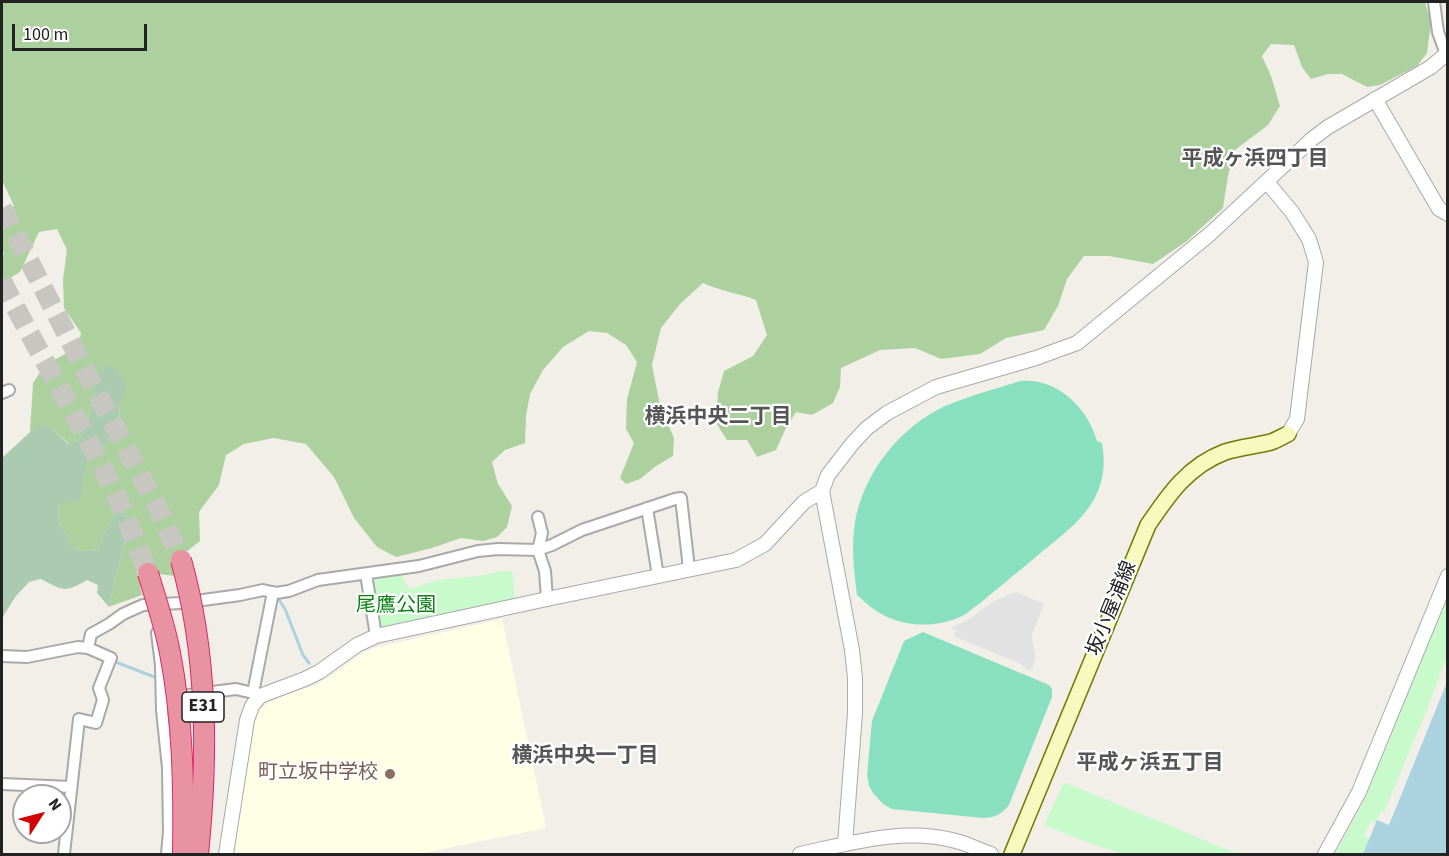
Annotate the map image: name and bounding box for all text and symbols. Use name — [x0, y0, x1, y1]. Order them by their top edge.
scale bar — [15, 12, 150, 50]
text: 100 m — [23, 22, 68, 47]
district label: 平成ヶ浜四丁目 — [1182, 147, 1328, 173]
district label: 横浜中央二丁目 — [645, 405, 791, 431]
street label: 坂小屋浦線 — [1083, 558, 1143, 660]
park label: 尾鷹公園 — [356, 595, 436, 619]
road number: E31 — [182, 692, 224, 722]
district label: 横浜中央一丁目 — [512, 744, 658, 770]
district label: 平成ヶ浜五丁目 — [1077, 751, 1223, 777]
place label: 町立坂中学校 — [258, 762, 378, 786]
marker: 町立坂中学校 — [383, 767, 397, 781]
north arrow — [12, 784, 72, 844]
text: N — [43, 794, 67, 815]

